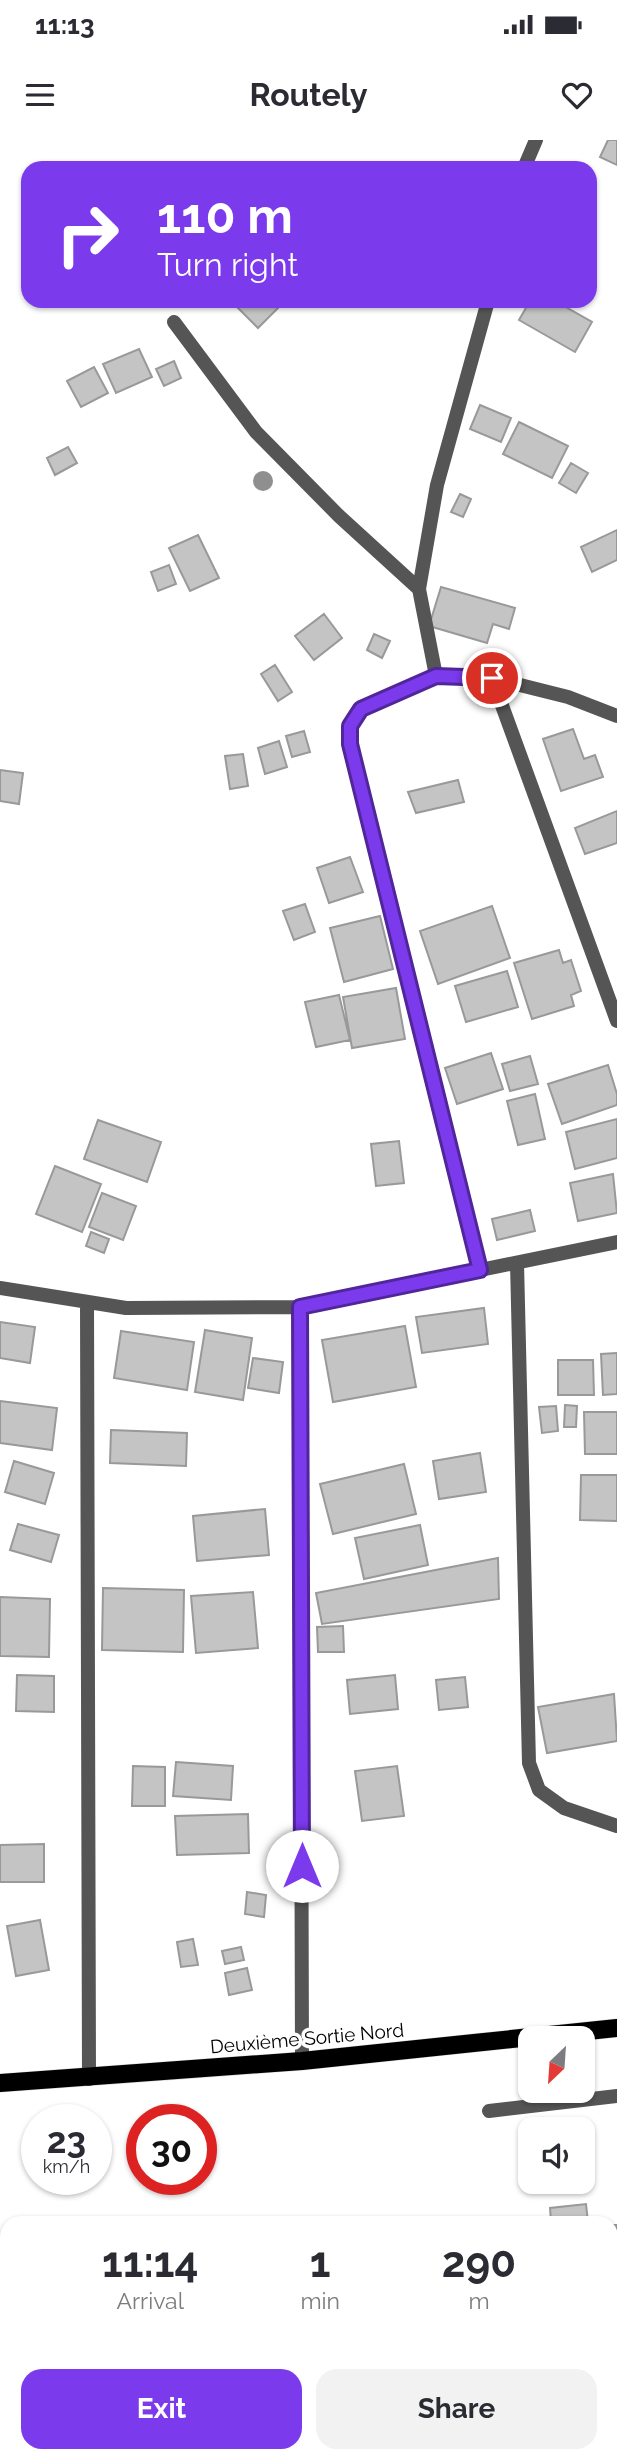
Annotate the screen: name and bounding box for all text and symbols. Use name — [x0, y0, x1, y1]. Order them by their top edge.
text: 11:13 — [35, 10, 94, 40]
icon: menu — [21, 76, 59, 114]
text: Routely — [250, 76, 367, 113]
icon: heart — [558, 76, 596, 114]
text: 110 m — [157, 187, 293, 244]
icon: right — [42, 189, 133, 280]
text: Turn right — [157, 246, 298, 283]
pin — [462, 648, 522, 708]
icon: arrive — [473, 659, 511, 697]
position arrow — [265, 1829, 339, 1903]
street label: Deuxième Sortie Nord — [209, 2019, 405, 2057]
north arrow — [518, 2026, 595, 2104]
map controls — [518, 2026, 595, 2194]
speed limit sign: 30 — [126, 2104, 217, 2195]
button: sound — [518, 2117, 595, 2194]
text: 23 — [47, 2120, 86, 2161]
text: km/h — [43, 2156, 90, 2177]
text: 11:14 — [102, 2238, 199, 2287]
text: 1 — [310, 2238, 331, 2287]
text: 290 — [442, 2238, 516, 2287]
text: Arrival — [116, 2287, 184, 2314]
text: min — [300, 2287, 340, 2314]
text: m — [468, 2287, 490, 2314]
button: Exit — [21, 2369, 302, 2449]
button: Share — [316, 2369, 597, 2449]

